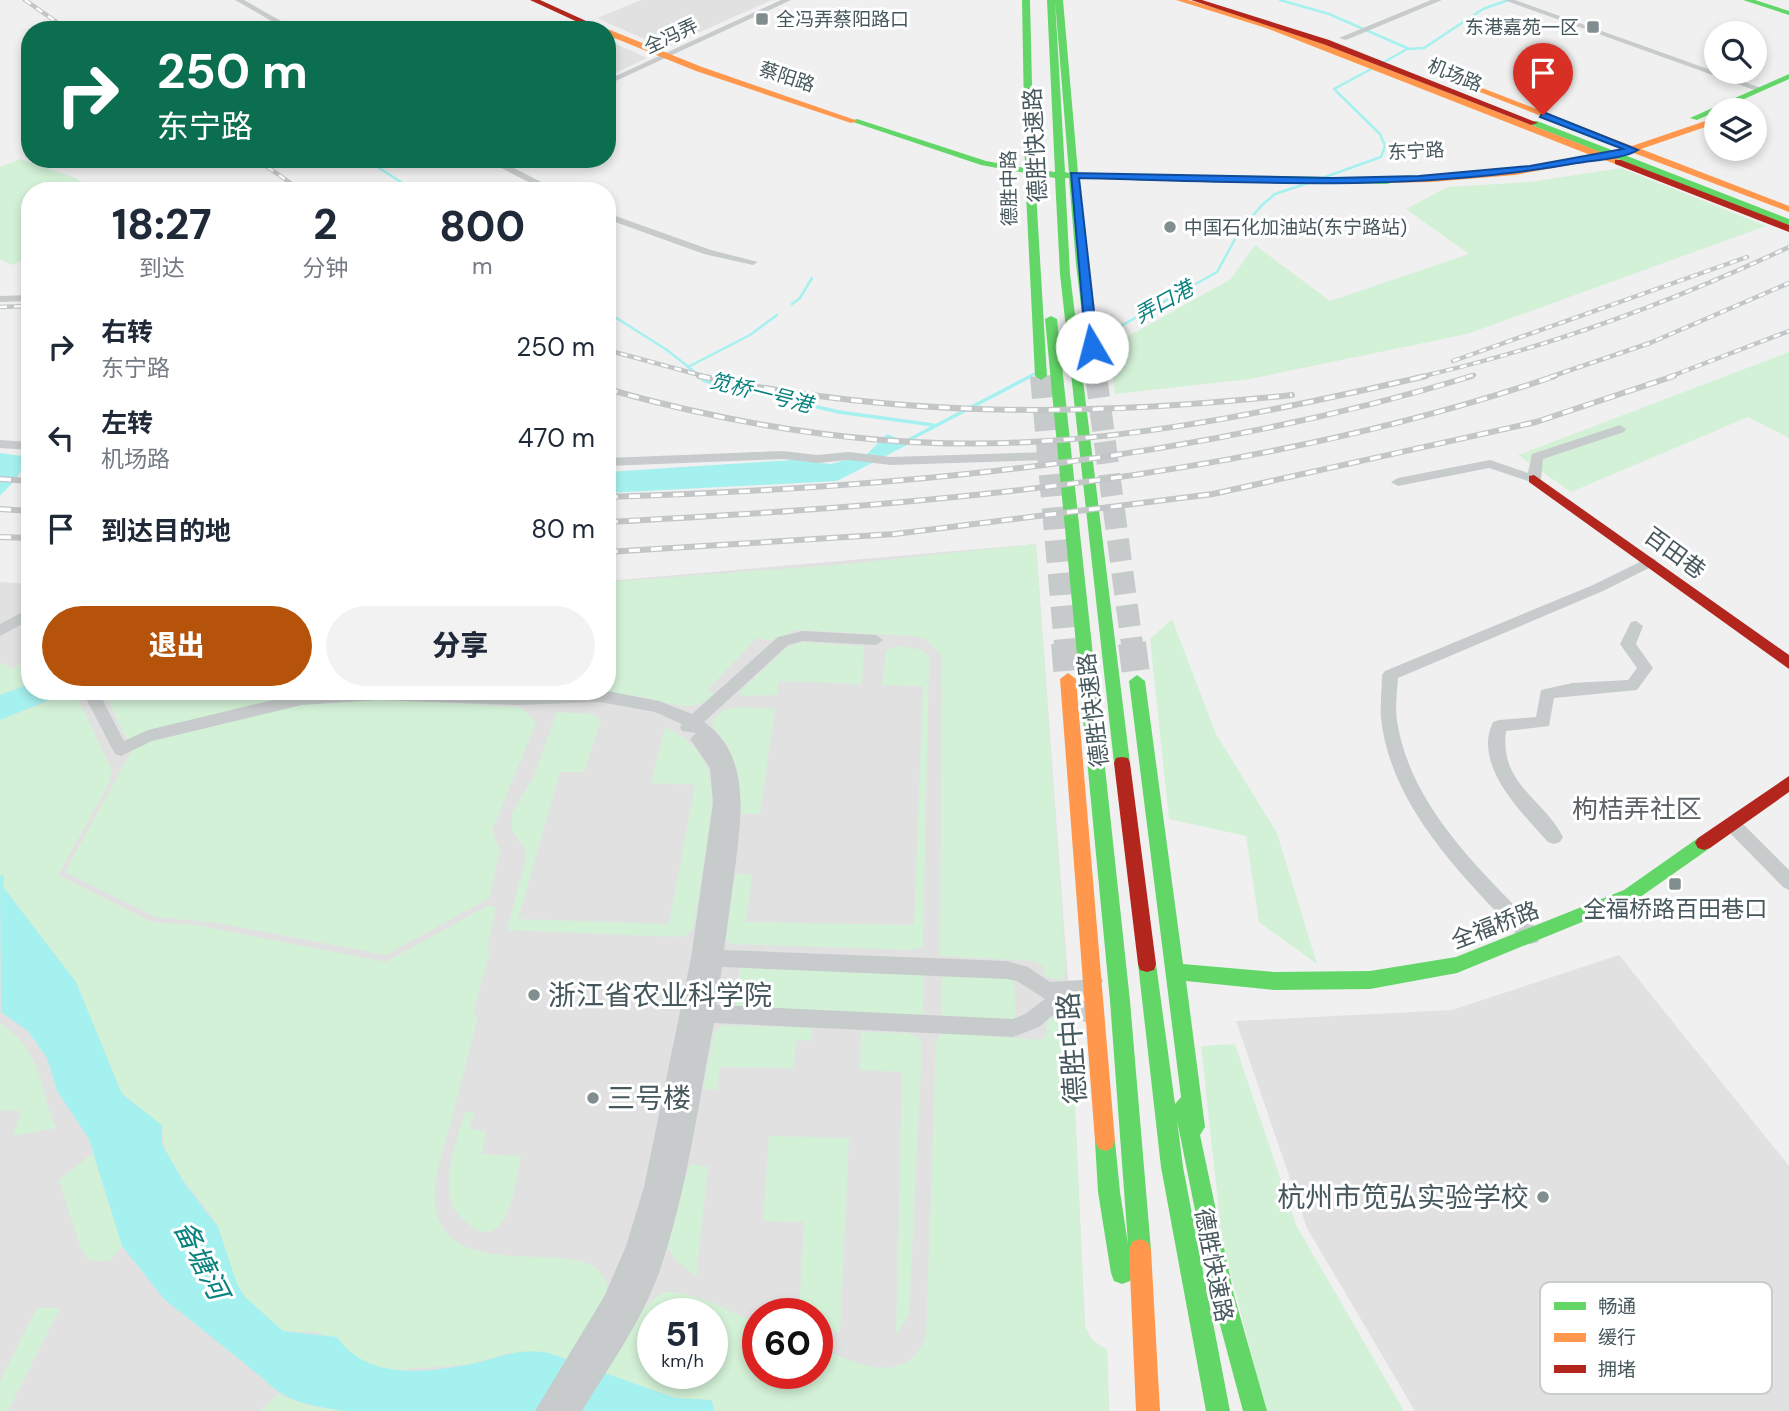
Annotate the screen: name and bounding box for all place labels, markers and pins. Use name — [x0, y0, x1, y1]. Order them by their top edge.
place label: 全冯弄蔡阳路口 — [776, 7, 909, 32]
marker: 全冯弄蔡阳路口 — [754, 11, 770, 27]
place label: 东港嘉苑一区 — [1465, 15, 1579, 40]
marker: 东港嘉苑一区 — [1585, 19, 1601, 35]
pin — [1513, 43, 1573, 115]
place label: 中国石化加油站(东宁路站) — [1184, 215, 1407, 240]
marker: 中国石化加油站(东宁路站) — [1162, 219, 1178, 235]
marker: 全福桥路百田巷口 — [1667, 876, 1683, 892]
place label: 全福桥路百田巷口 — [1583, 894, 1767, 924]
place label: 浙江省农业科学院 — [548, 977, 772, 1014]
marker: 浙江省农业科学院 — [526, 987, 542, 1003]
place label: 三号楼 — [607, 1080, 691, 1117]
marker: 三号楼 — [585, 1090, 601, 1106]
place label: 杭州市笕弘实验学校 — [1277, 1179, 1529, 1216]
marker: 杭州市笕弘实验学校 — [1535, 1189, 1551, 1205]

